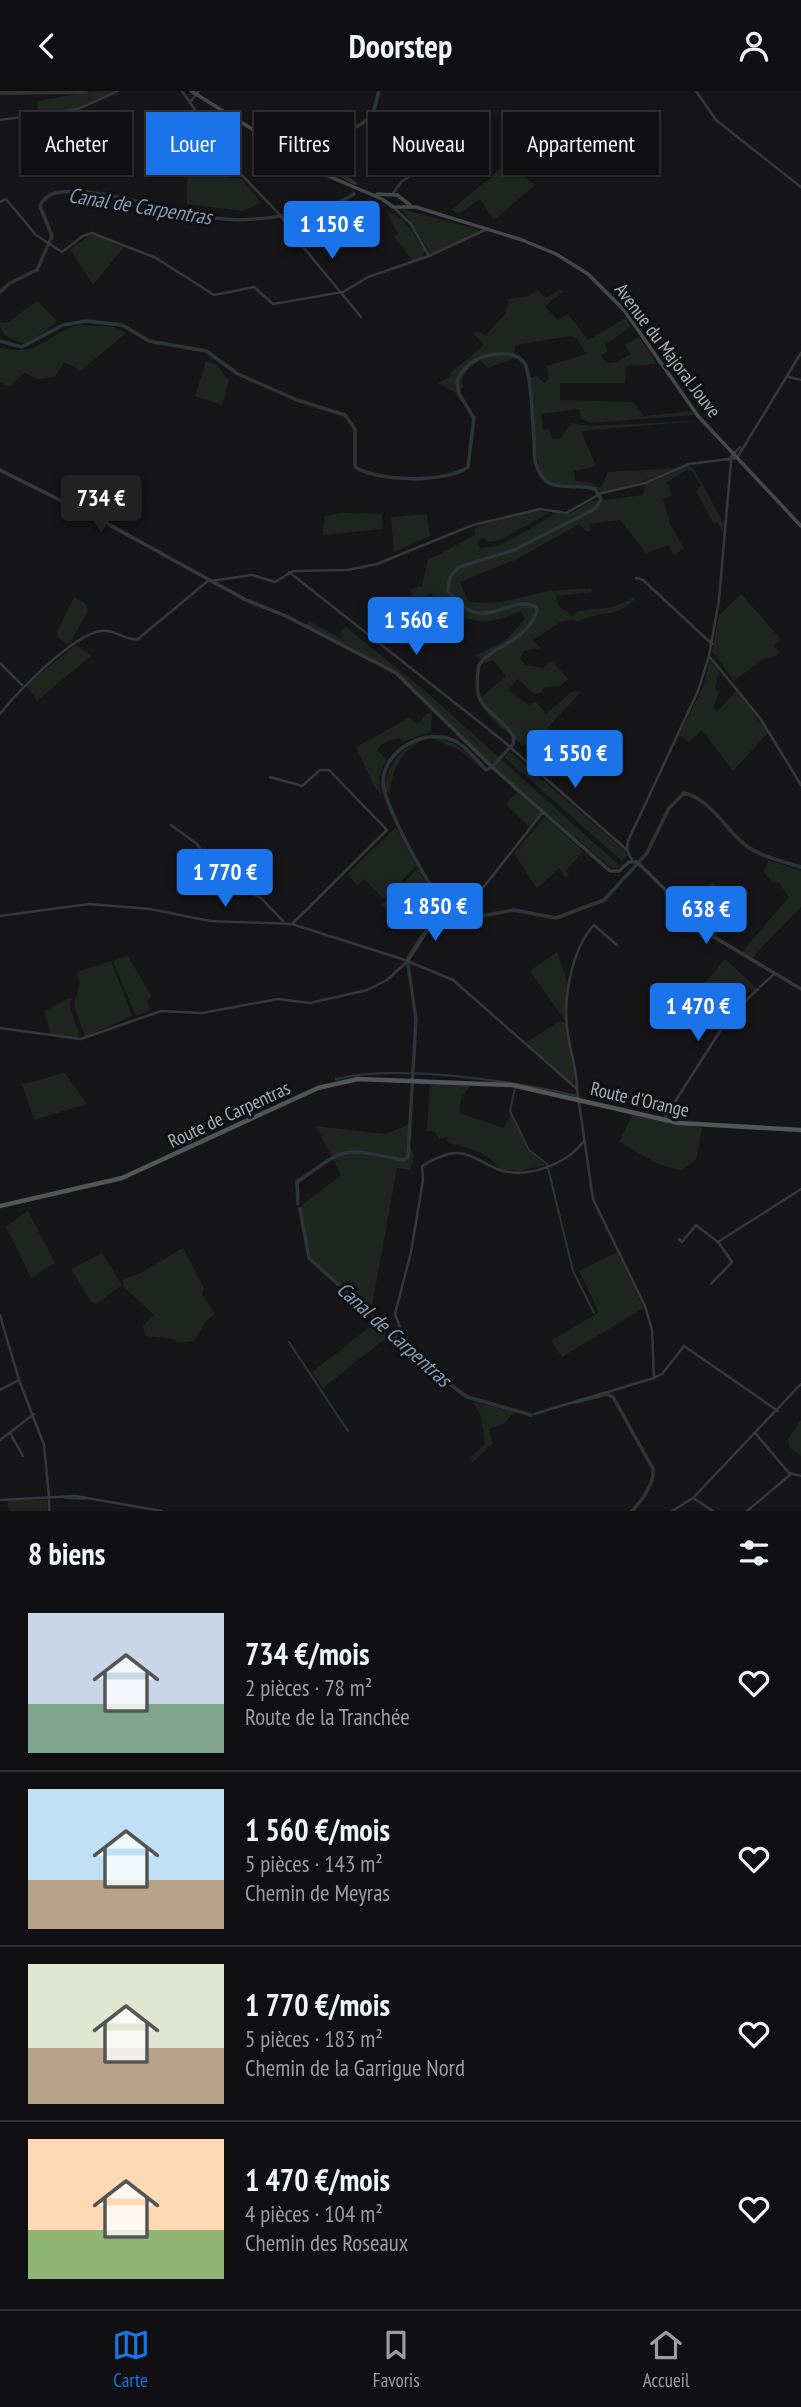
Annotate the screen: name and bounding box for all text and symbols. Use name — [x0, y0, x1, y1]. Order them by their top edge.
text: Doorstep — [349, 25, 452, 67]
icon: back — [28, 27, 66, 65]
icon: person — [735, 27, 773, 65]
chip: Acheter — [21, 112, 132, 175]
chip: Louer — [146, 112, 240, 175]
chip: Filtres — [254, 112, 354, 175]
chip: Nouveau — [368, 112, 489, 175]
chip: Appartement — [503, 112, 659, 175]
water label: Canal de Carpentras — [67, 181, 215, 231]
pin: 1 150 € — [267, 201, 397, 261]
text: 1 150 € — [300, 209, 364, 238]
street label: Avenue du Majoral Jouve — [610, 278, 726, 422]
pin: 734 € — [52, 475, 150, 535]
text: 734 € — [77, 483, 125, 512]
pin: 1 560 € — [351, 597, 481, 657]
text: 1 560 € — [384, 605, 448, 634]
pin: 1 550 € — [510, 731, 640, 790]
text: 1 550 € — [543, 738, 607, 767]
pin: 1 770 € — [160, 849, 290, 909]
text: 1 770 € — [193, 857, 257, 886]
pin: 1 850 € — [370, 883, 500, 943]
pin: 638 € — [657, 887, 755, 946]
text: 1 850 € — [403, 891, 467, 920]
text: 638 € — [682, 894, 730, 923]
pin: 1 470 € — [633, 983, 763, 1043]
text: 1 470 € — [666, 991, 730, 1020]
street label: Route de Carpentras — [164, 1075, 294, 1153]
street label: Route d'Orange — [588, 1076, 692, 1122]
water label: Canal de Carpentras — [331, 1276, 458, 1394]
text: 8 biens — [28, 1534, 105, 1573]
icon: filters — [735, 1534, 773, 1572]
text: 734 €/mois — [245, 1634, 369, 1673]
icon: home — [84, 1641, 168, 1725]
icon: heart — [735, 1664, 773, 1702]
text: 2 pièces · 78 m² — [245, 1673, 372, 1702]
text: Route de la Tranchée — [245, 1702, 410, 1731]
text: 1 560 €/mois — [245, 1810, 390, 1849]
icon: home — [84, 1817, 168, 1901]
icon: heart — [735, 1840, 773, 1878]
text: 5 pièces · 143 m² — [245, 1849, 383, 1878]
text: Chemin de Meyras — [245, 1878, 390, 1907]
text: 1 770 €/mois — [245, 1985, 390, 2024]
icon: home — [84, 1992, 168, 2076]
icon: heart — [735, 2015, 773, 2053]
text: 5 pièces · 183 m² — [245, 2024, 383, 2053]
text: Chemin de la Garrigue Nord — [245, 2053, 465, 2082]
text: 1 470 €/mois — [245, 2160, 390, 2199]
icon: home — [84, 2167, 168, 2251]
icon: heart — [735, 2190, 773, 2228]
text: 4 pièces · 104 m² — [245, 2199, 383, 2228]
text: Chemin des Roseaux — [245, 2228, 408, 2257]
tab: Carte — [112, 2326, 150, 2392]
tab: Favoris — [373, 2326, 420, 2392]
tab: Accueil — [643, 2326, 689, 2392]

